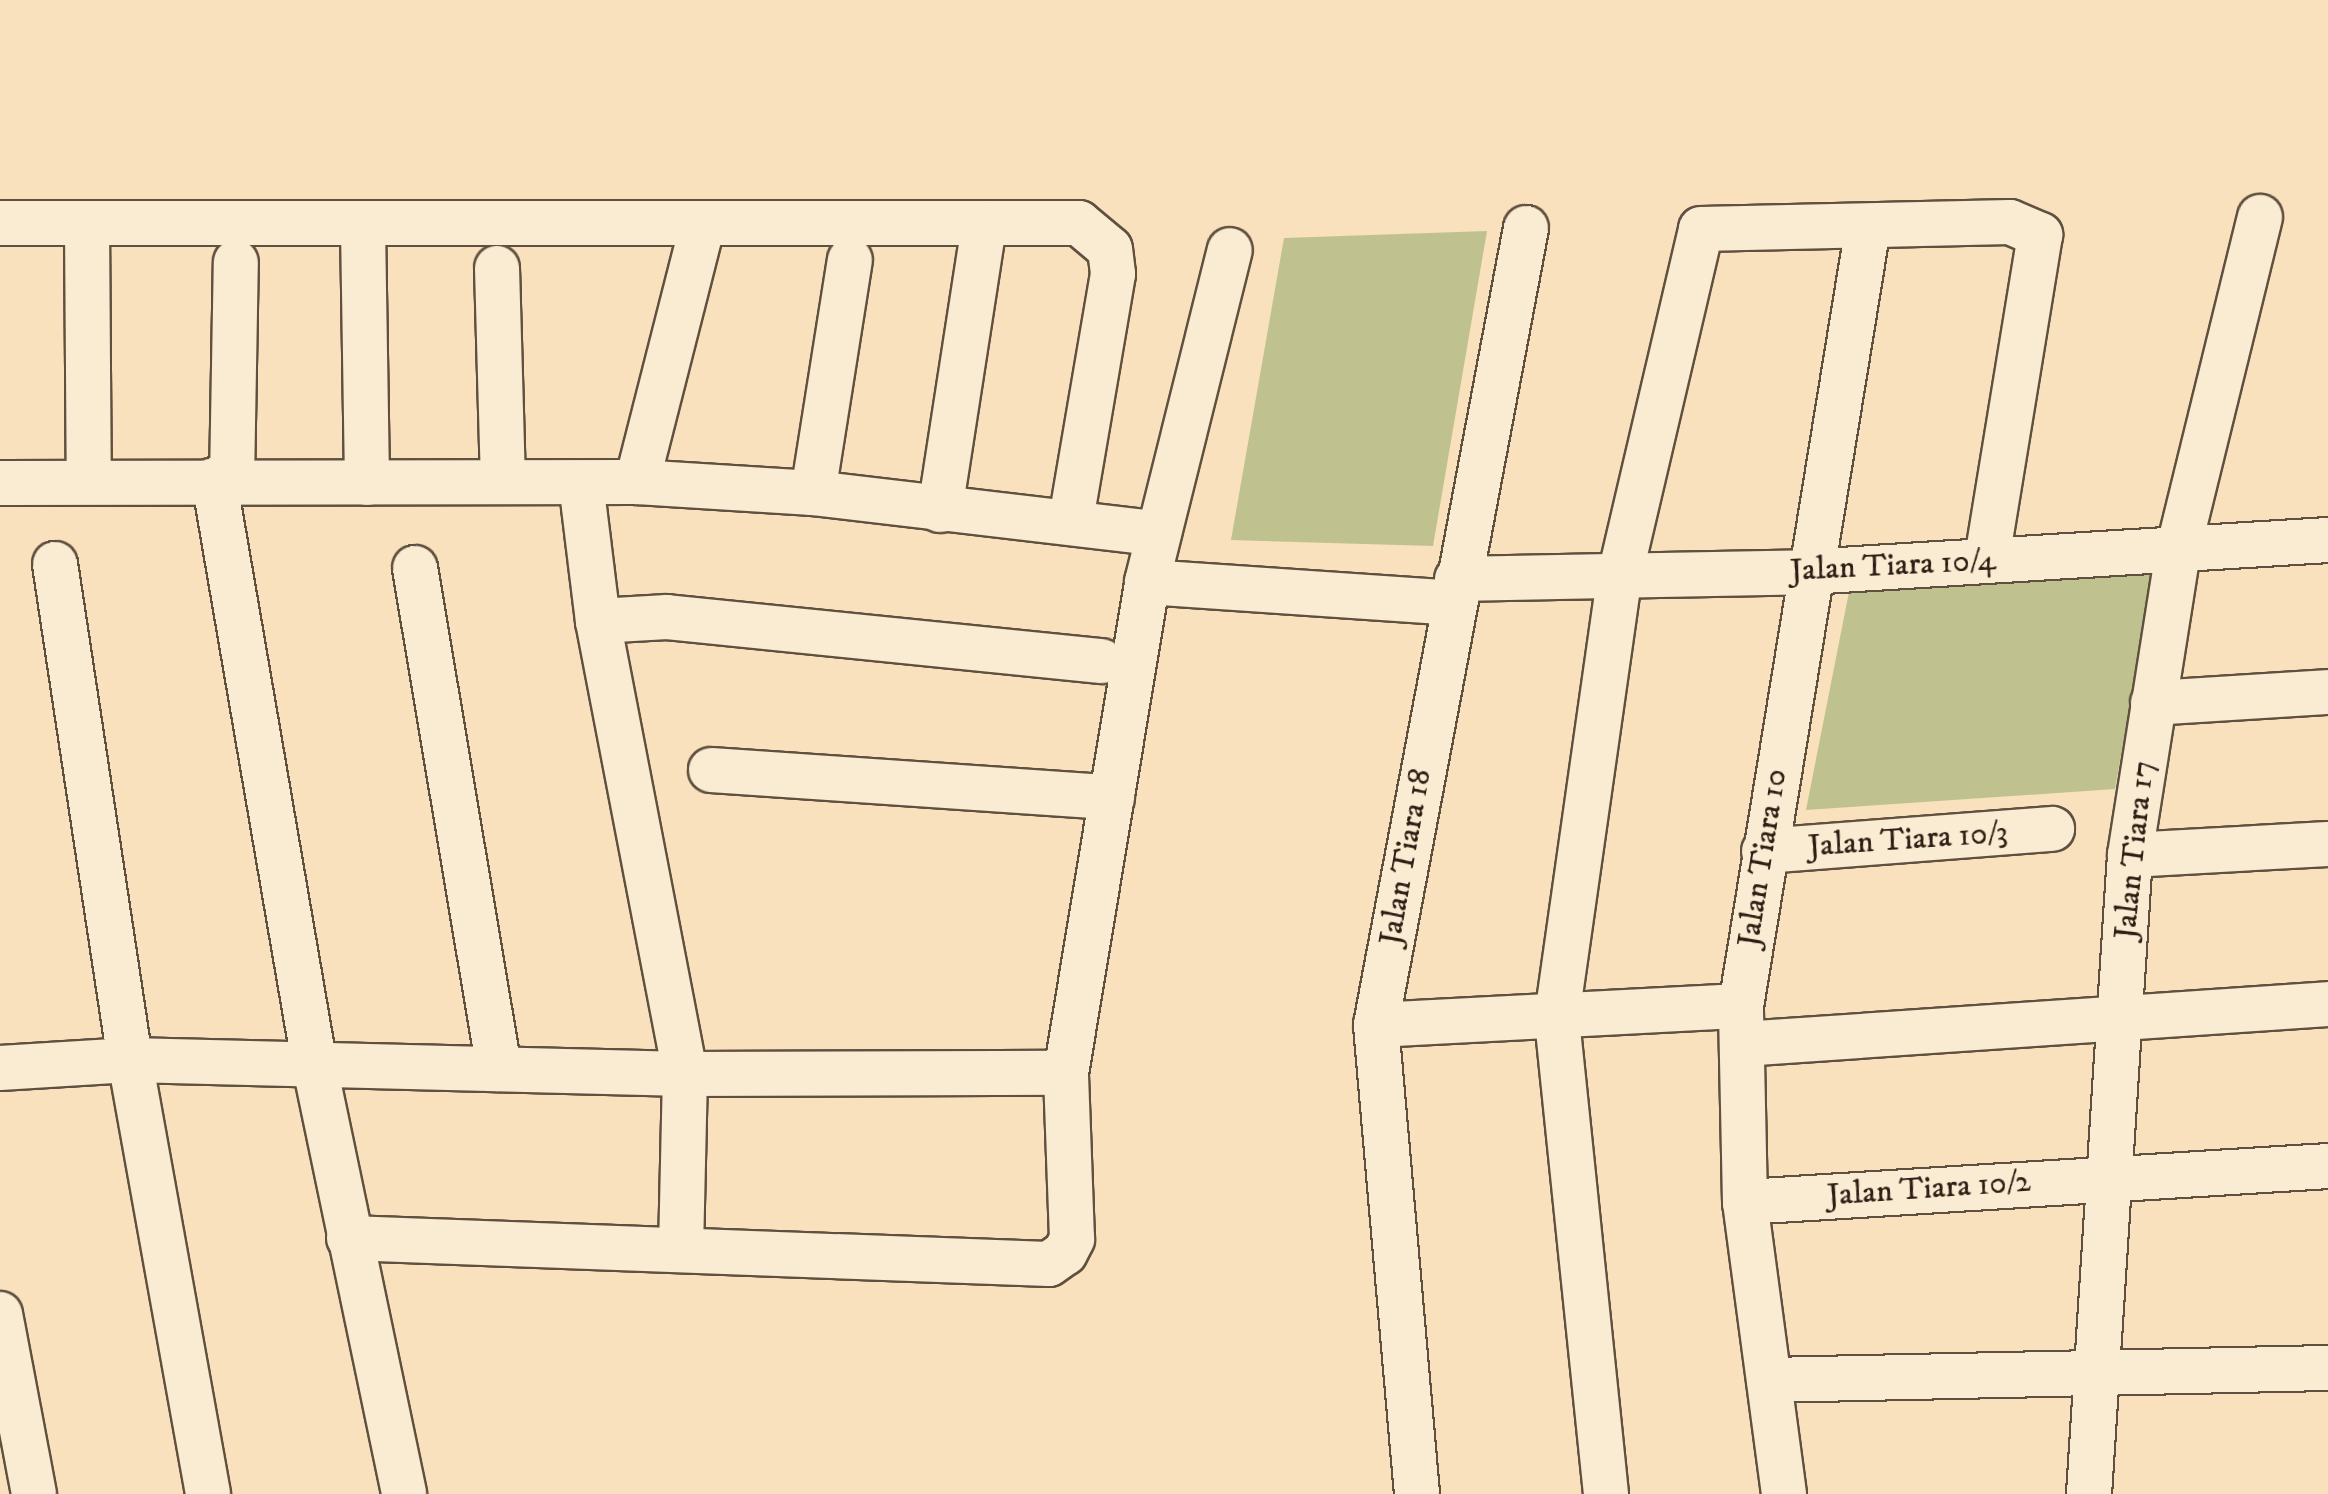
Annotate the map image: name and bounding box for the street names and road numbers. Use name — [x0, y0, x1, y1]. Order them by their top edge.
street label: Jalan Tiara 10/4 — [1789, 541, 1997, 591]
street label: Jalan Tiara 17 — [2107, 759, 2163, 941]
street label: Jalan Tiara 18 — [1372, 766, 1440, 948]
street label: Jalan Tiara 10 — [1730, 766, 1796, 950]
street label: Jalan Tiara 10/3 — [1807, 814, 2009, 866]
street label: Jalan Tiara 10/2 — [1826, 1163, 2032, 1215]

